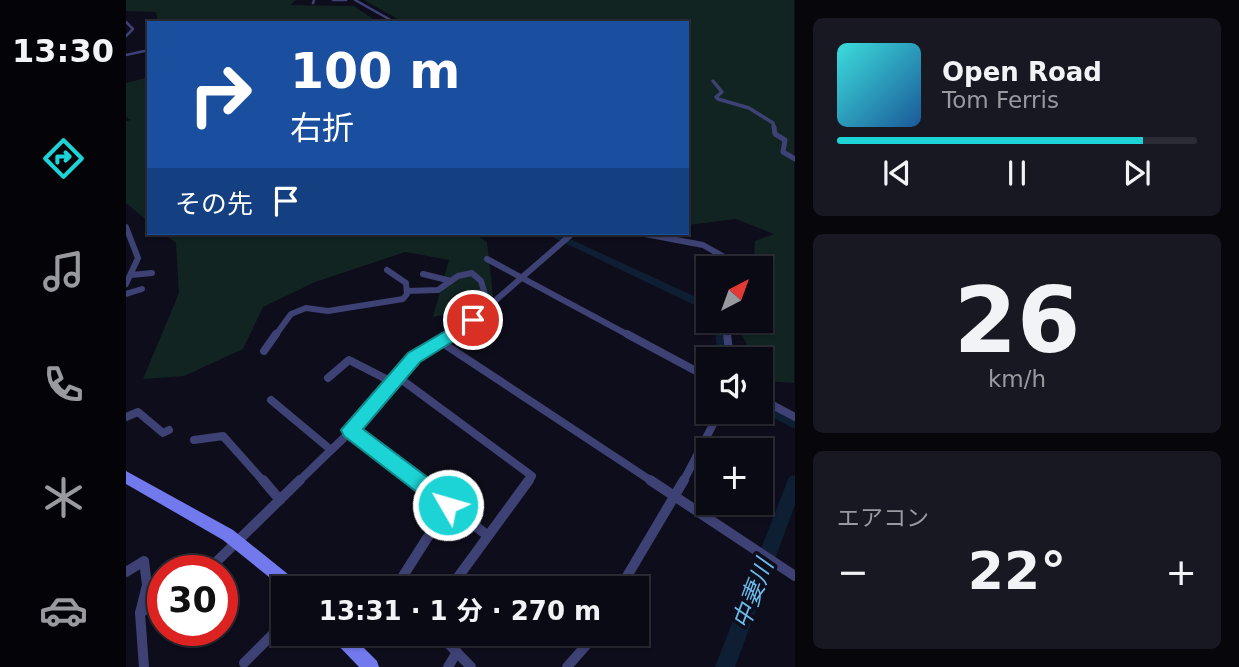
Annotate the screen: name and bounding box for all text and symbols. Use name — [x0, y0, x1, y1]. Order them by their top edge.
text: 13:30 — [12, 32, 114, 70]
text: 100 m — [290, 43, 460, 100]
icon: right — [175, 49, 266, 140]
text: Open Road — [942, 57, 1102, 87]
text: Tom Ferris — [942, 87, 1059, 113]
text: 右折 — [290, 109, 354, 147]
icon: directions — [39, 134, 88, 183]
icon: previous — [878, 154, 916, 192]
icon: pause — [998, 154, 1036, 192]
icon: next — [1118, 154, 1156, 192]
icon: arrive — [267, 182, 305, 220]
text: その先 — [175, 189, 253, 219]
icon: music — [39, 247, 88, 296]
north arrow — [696, 256, 774, 332]
map controls — [696, 256, 773, 515]
text: 26 — [954, 268, 1080, 373]
pin — [443, 290, 503, 350]
icon: arrive — [454, 301, 492, 339]
button: sound — [696, 347, 773, 424]
icon: phone — [39, 360, 88, 409]
text: km/h — [988, 366, 1046, 392]
button: + — [696, 438, 773, 515]
position arrow — [411, 468, 485, 542]
icon: climate — [39, 473, 88, 522]
text: エアコン — [837, 505, 929, 531]
text: 22° — [968, 541, 1066, 601]
text: − — [837, 550, 869, 594]
text: + — [1165, 550, 1197, 594]
water label: 中妻川 — [727, 553, 780, 633]
speed limit sign: 30 — [147, 555, 238, 646]
icon: car — [39, 586, 88, 635]
text: 13:31 · 1 分 · 270 m — [319, 596, 601, 626]

